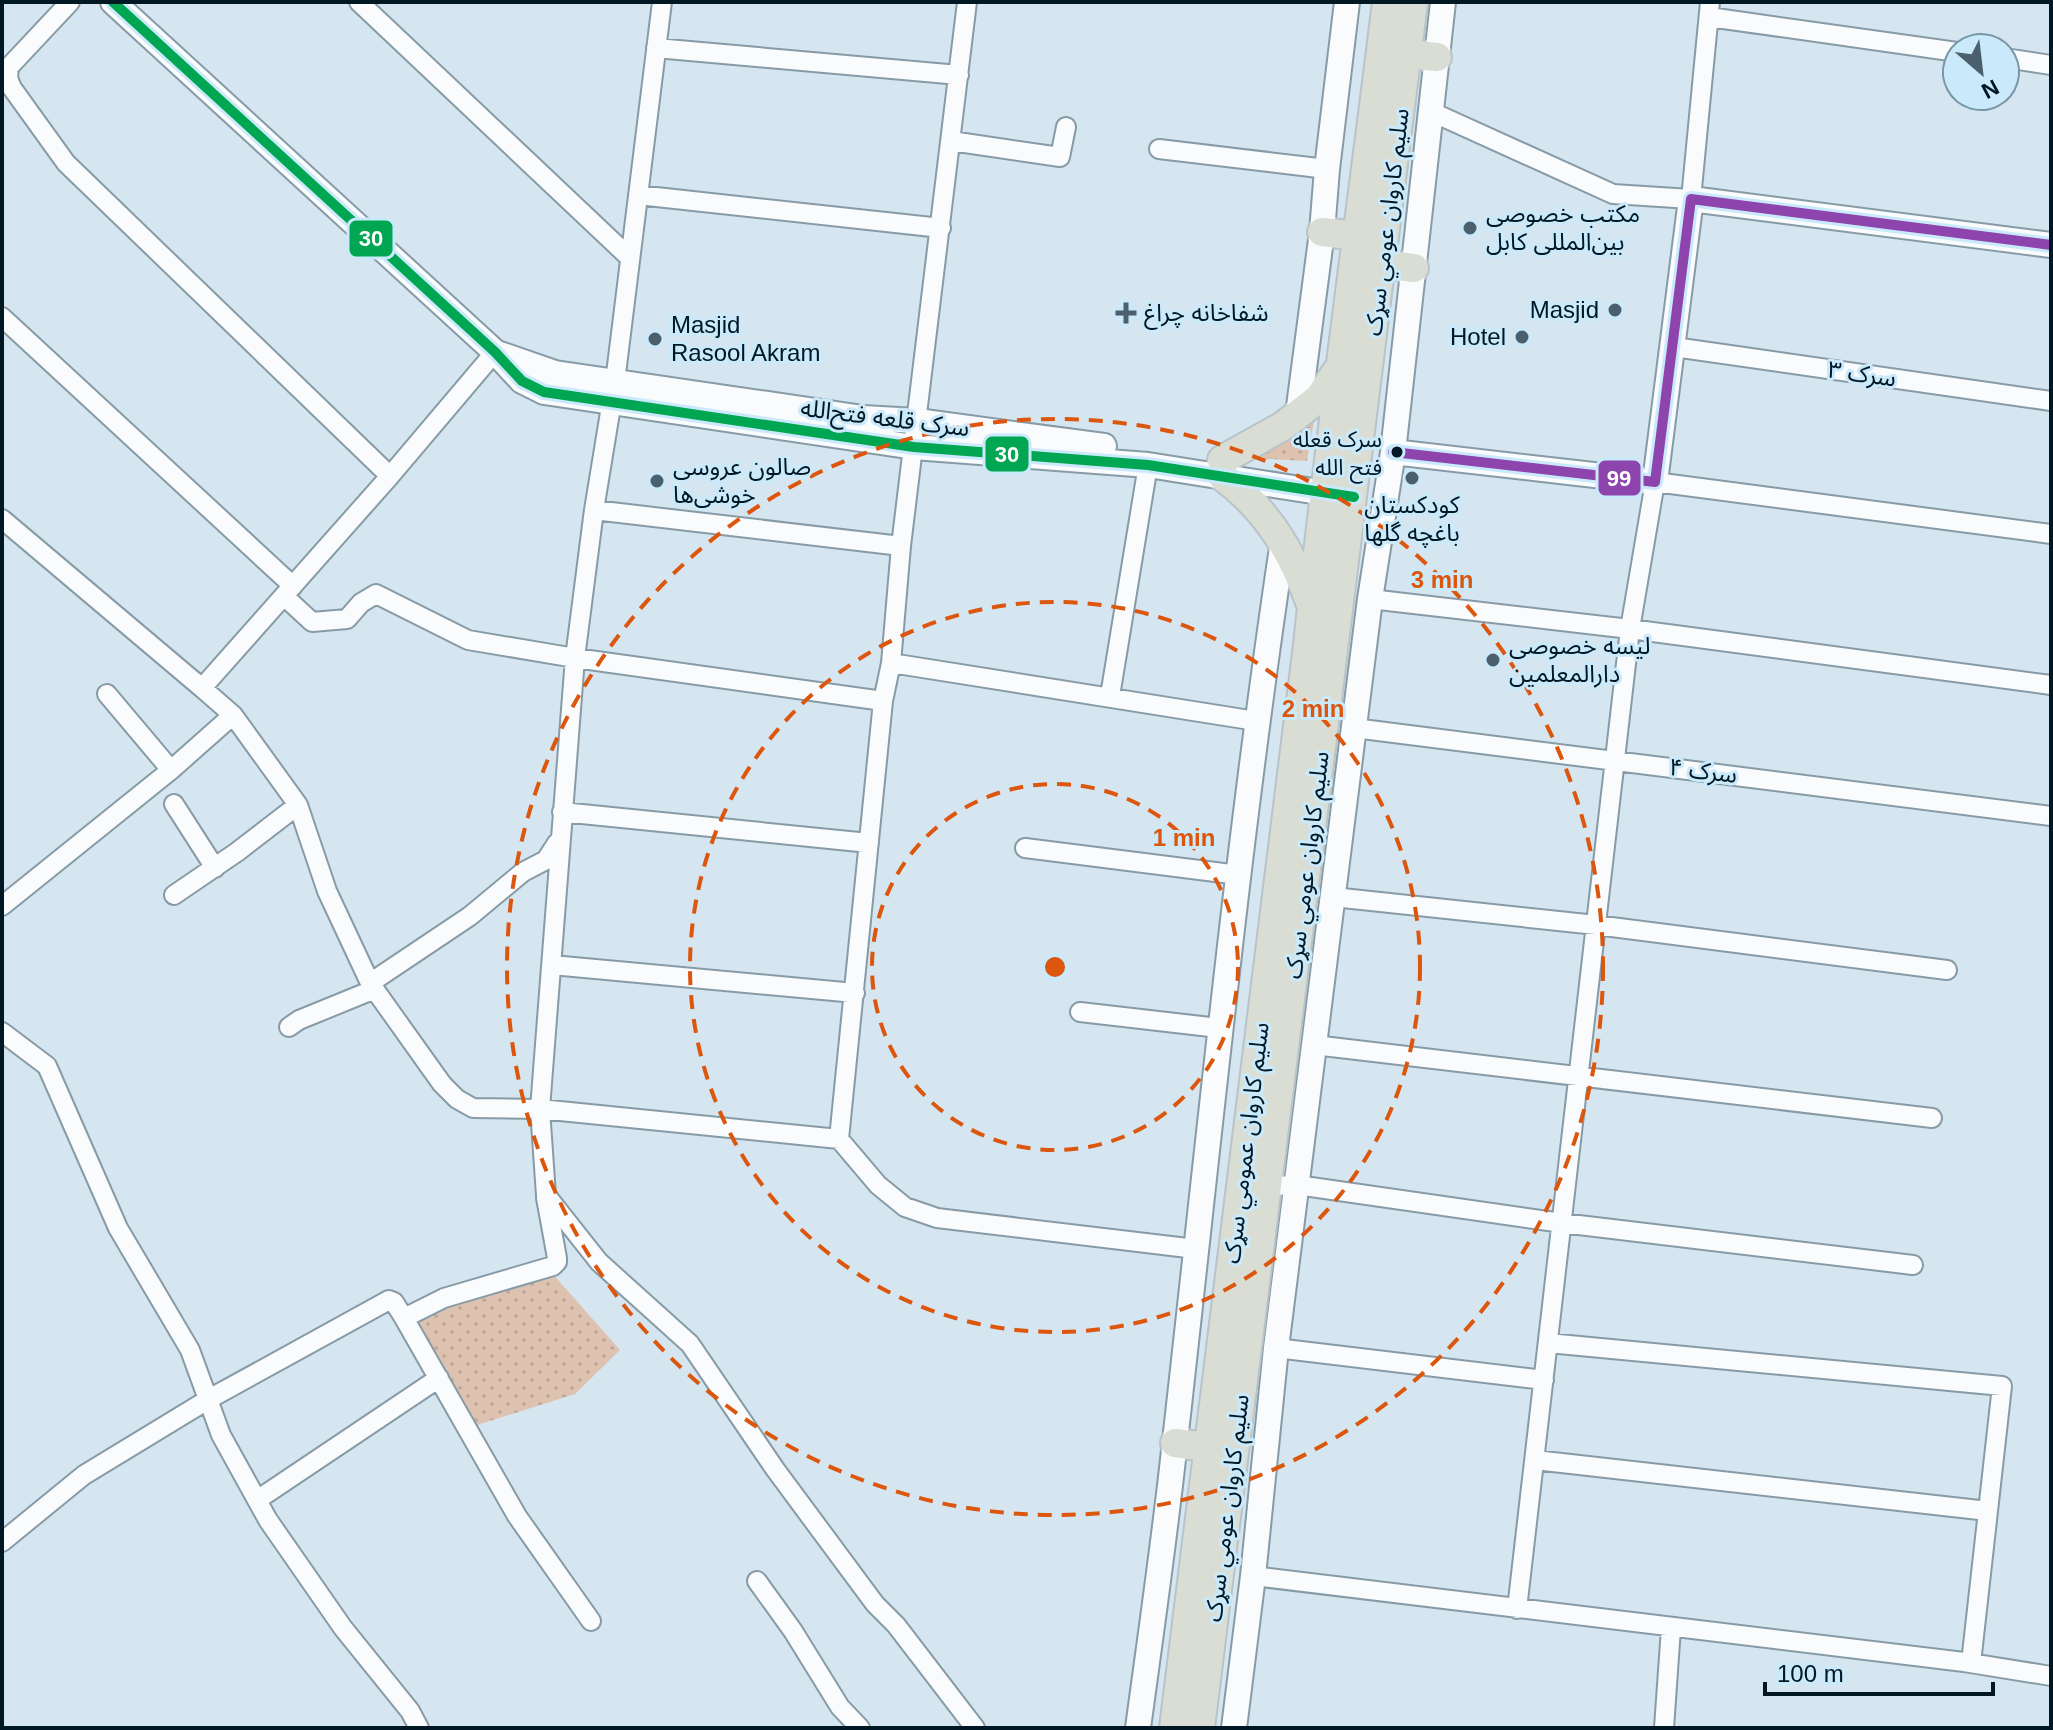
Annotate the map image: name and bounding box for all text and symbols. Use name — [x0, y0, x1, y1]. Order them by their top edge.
north arrow — [1941, 32, 2021, 112]
text: N — [1977, 74, 2003, 104]
street label: سلیم کاروان عومي سړک — [1359, 107, 1419, 338]
place label: مکتب خصوصی بین‌المللی کابل — [1486, 200, 1640, 255]
line badge: 30 — [348, 219, 394, 258]
marker: مکتب خصوصی بین‌المللی کابل — [1461, 219, 1479, 237]
text: 30 — [359, 226, 383, 251]
place label: Masjid — [1530, 296, 1599, 323]
place label: شفاخانه چراغ — [1144, 299, 1269, 330]
marker: Masjid — [1606, 301, 1624, 319]
marker: شفاخانه چراغ — [1115, 302, 1137, 324]
place label: Masjid Rasool Akram — [671, 311, 820, 366]
place label: Hotel — [1450, 323, 1506, 350]
marker: Hotel — [1513, 328, 1531, 346]
marker: Masjid Rasool Akram — [646, 330, 664, 348]
street label: سرک ۳ — [1826, 355, 1898, 393]
street label: سرک قلعه فتح‌الله — [799, 394, 971, 445]
place label: سرک قعله فتح الله — [1293, 427, 1382, 484]
line badge: 30 — [984, 435, 1030, 473]
text: 30 — [995, 442, 1019, 467]
marker: سرک قعله فتح الله — [1389, 444, 1405, 460]
place label: صالون عروسی خوشی‌ها — [673, 453, 811, 509]
line badge: 99 — [1597, 459, 1642, 497]
text: 99 — [1607, 466, 1631, 491]
marker: کودکستان باغچه گلها — [1403, 469, 1421, 487]
marker: صالون عروسی خوشی‌ها — [648, 472, 666, 490]
place label: کودکستان باغچه گلها — [1364, 491, 1461, 548]
text: 3 min — [1411, 566, 1473, 593]
place label: لیسه خصوصی دارالمعلمین — [1509, 632, 1651, 688]
marker: لیسه خصوصی دارالمعلمین — [1484, 651, 1502, 669]
text: 2 min — [1282, 695, 1344, 722]
street label: سلیم کاروان عومي سړک — [1279, 750, 1339, 981]
street label: سرک ۴ — [1667, 753, 1739, 789]
text: 1 min — [1153, 824, 1215, 851]
centre of rings — [1041, 953, 1069, 981]
street label: سلیم کاروان عمومي سړک — [1217, 1021, 1279, 1266]
street label: سلیم کاروان عومي سړک — [1199, 1393, 1259, 1624]
scale bar — [1765, 1646, 1993, 1696]
text: 100 m — [1777, 1660, 1844, 1687]

